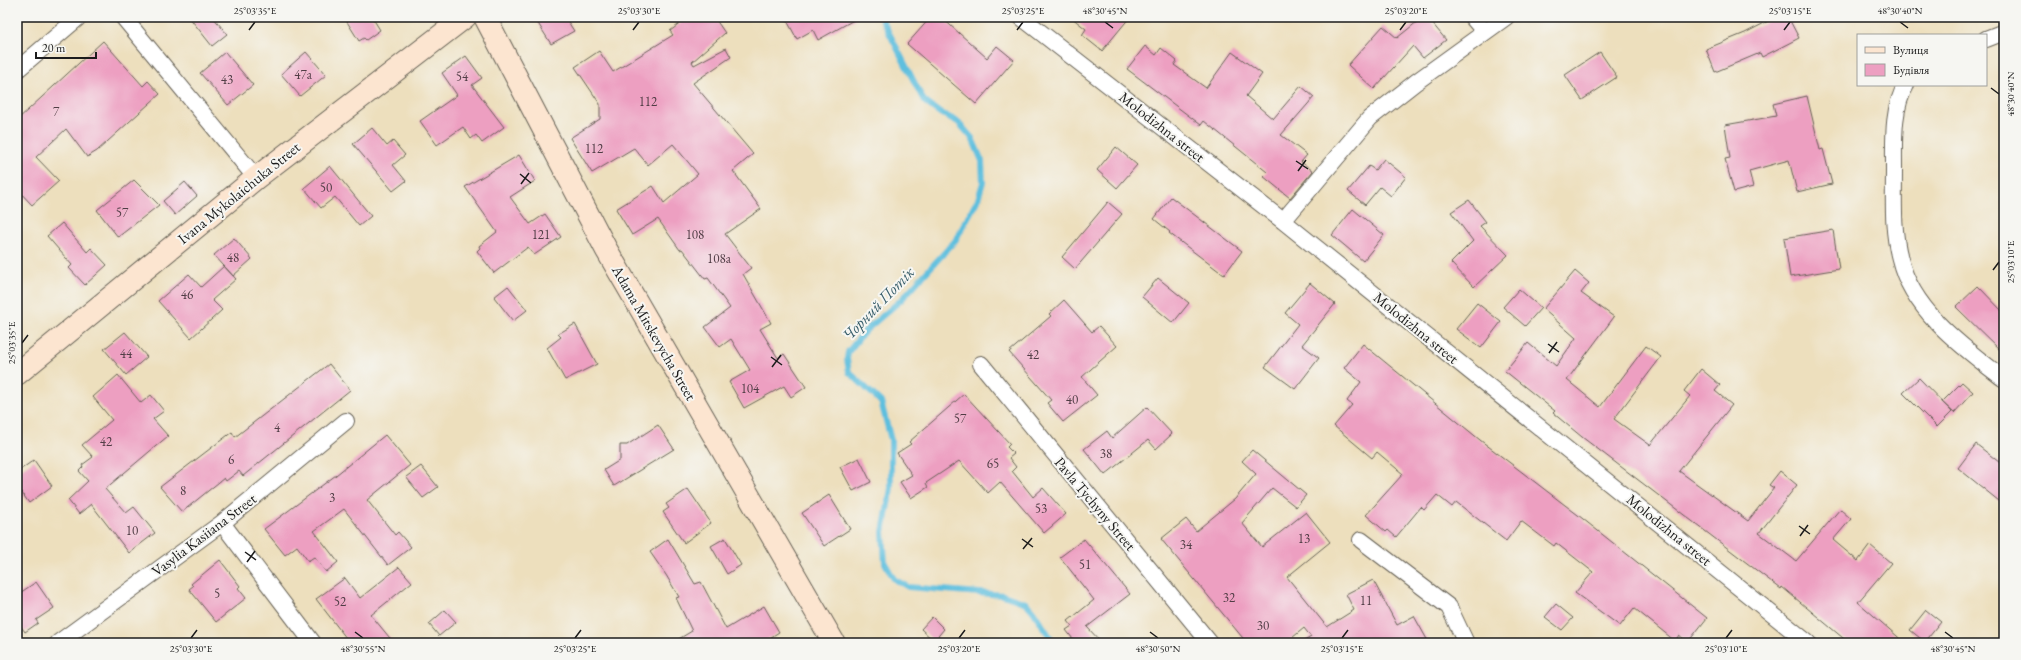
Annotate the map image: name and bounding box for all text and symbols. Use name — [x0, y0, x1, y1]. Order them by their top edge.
text: 25°03'35"E — [234, 4, 277, 17]
text: 25°03'30"E — [618, 4, 661, 17]
text: 25°03'25"E — [1002, 4, 1045, 17]
text: 48°30'45"N — [1083, 4, 1128, 17]
text: 25°03'20"E — [1385, 4, 1428, 17]
text: 25°03'15"E — [1769, 4, 1812, 17]
text: 48°30'40"N — [1878, 4, 1923, 17]
scale bar — [36, 34, 96, 60]
legend — [1857, 34, 1987, 86]
text: 20 m — [42, 40, 66, 56]
text: Вулиця — [1893, 42, 1929, 58]
text: Будівля — [1893, 62, 1930, 78]
house number: 47а — [294, 66, 313, 83]
house number: 54 — [456, 68, 469, 85]
house number: 43 — [221, 71, 233, 88]
text: 48°30'40"N — [2004, 71, 2017, 116]
street label: Molodizhna street — [1116, 87, 1209, 166]
house number: 112 — [639, 93, 658, 110]
house number: 7 — [53, 103, 60, 120]
street label: Ivana Mykolaichuka Street — [174, 137, 304, 248]
house number: 112 — [585, 140, 604, 157]
house number: 50 — [320, 179, 332, 196]
house number: 57 — [116, 204, 129, 221]
house number: 121 — [532, 226, 550, 243]
house number: 108 — [686, 226, 704, 243]
text: 25°03'10"E — [2004, 240, 2017, 283]
house number: 48 — [227, 249, 239, 266]
house number: 108а — [707, 250, 732, 267]
street label: Adama Mitskevycha Street — [608, 261, 701, 404]
water label: Чорний Потік — [838, 262, 919, 345]
house number: 46 — [181, 286, 193, 303]
street label: Molodizhna street — [1370, 288, 1463, 368]
text: 25°03'35"E — [5, 321, 18, 364]
house number: 44 — [120, 345, 133, 362]
house number: 42 — [1027, 346, 1040, 363]
house number: 104 — [741, 380, 760, 397]
house number: 40 — [1066, 391, 1078, 408]
house number: 57 — [954, 410, 967, 427]
house number: 4 — [274, 419, 281, 436]
house number: 42 — [100, 433, 113, 450]
house number: 38 — [1100, 445, 1112, 462]
house number: 6 — [228, 451, 234, 468]
street label: Pavla Tychyny Street — [1051, 453, 1140, 555]
house number: 65 — [987, 455, 999, 472]
house number: 8 — [180, 482, 186, 499]
street label: Vasylia Kasiiana Street — [148, 489, 260, 580]
house number: 3 — [329, 489, 335, 506]
street label: Molodizhna street — [1623, 490, 1716, 570]
house number: 53 — [1035, 500, 1047, 517]
house number: 10 — [126, 522, 138, 539]
house number: 13 — [1298, 530, 1310, 547]
house number: 34 — [1180, 536, 1193, 553]
house number: 51 — [1079, 556, 1091, 573]
house number: 5 — [214, 585, 220, 602]
house number: 32 — [1223, 589, 1236, 606]
house number: 11 — [1360, 592, 1372, 609]
house number: 52 — [334, 593, 347, 610]
house number: 30 — [1257, 617, 1269, 634]
text: 25°03'30"E — [170, 642, 213, 655]
text: 48°30'55"N — [341, 642, 386, 655]
text: 25°03'25"E — [554, 642, 597, 655]
text: 25°03'20"E — [938, 642, 981, 655]
text: 48°30'50"N — [1136, 642, 1181, 655]
text: 25°03'15"E — [1321, 642, 1364, 655]
text: 25°03'10"E — [1705, 642, 1748, 655]
text: 48°30'45"N — [1931, 642, 1976, 655]

